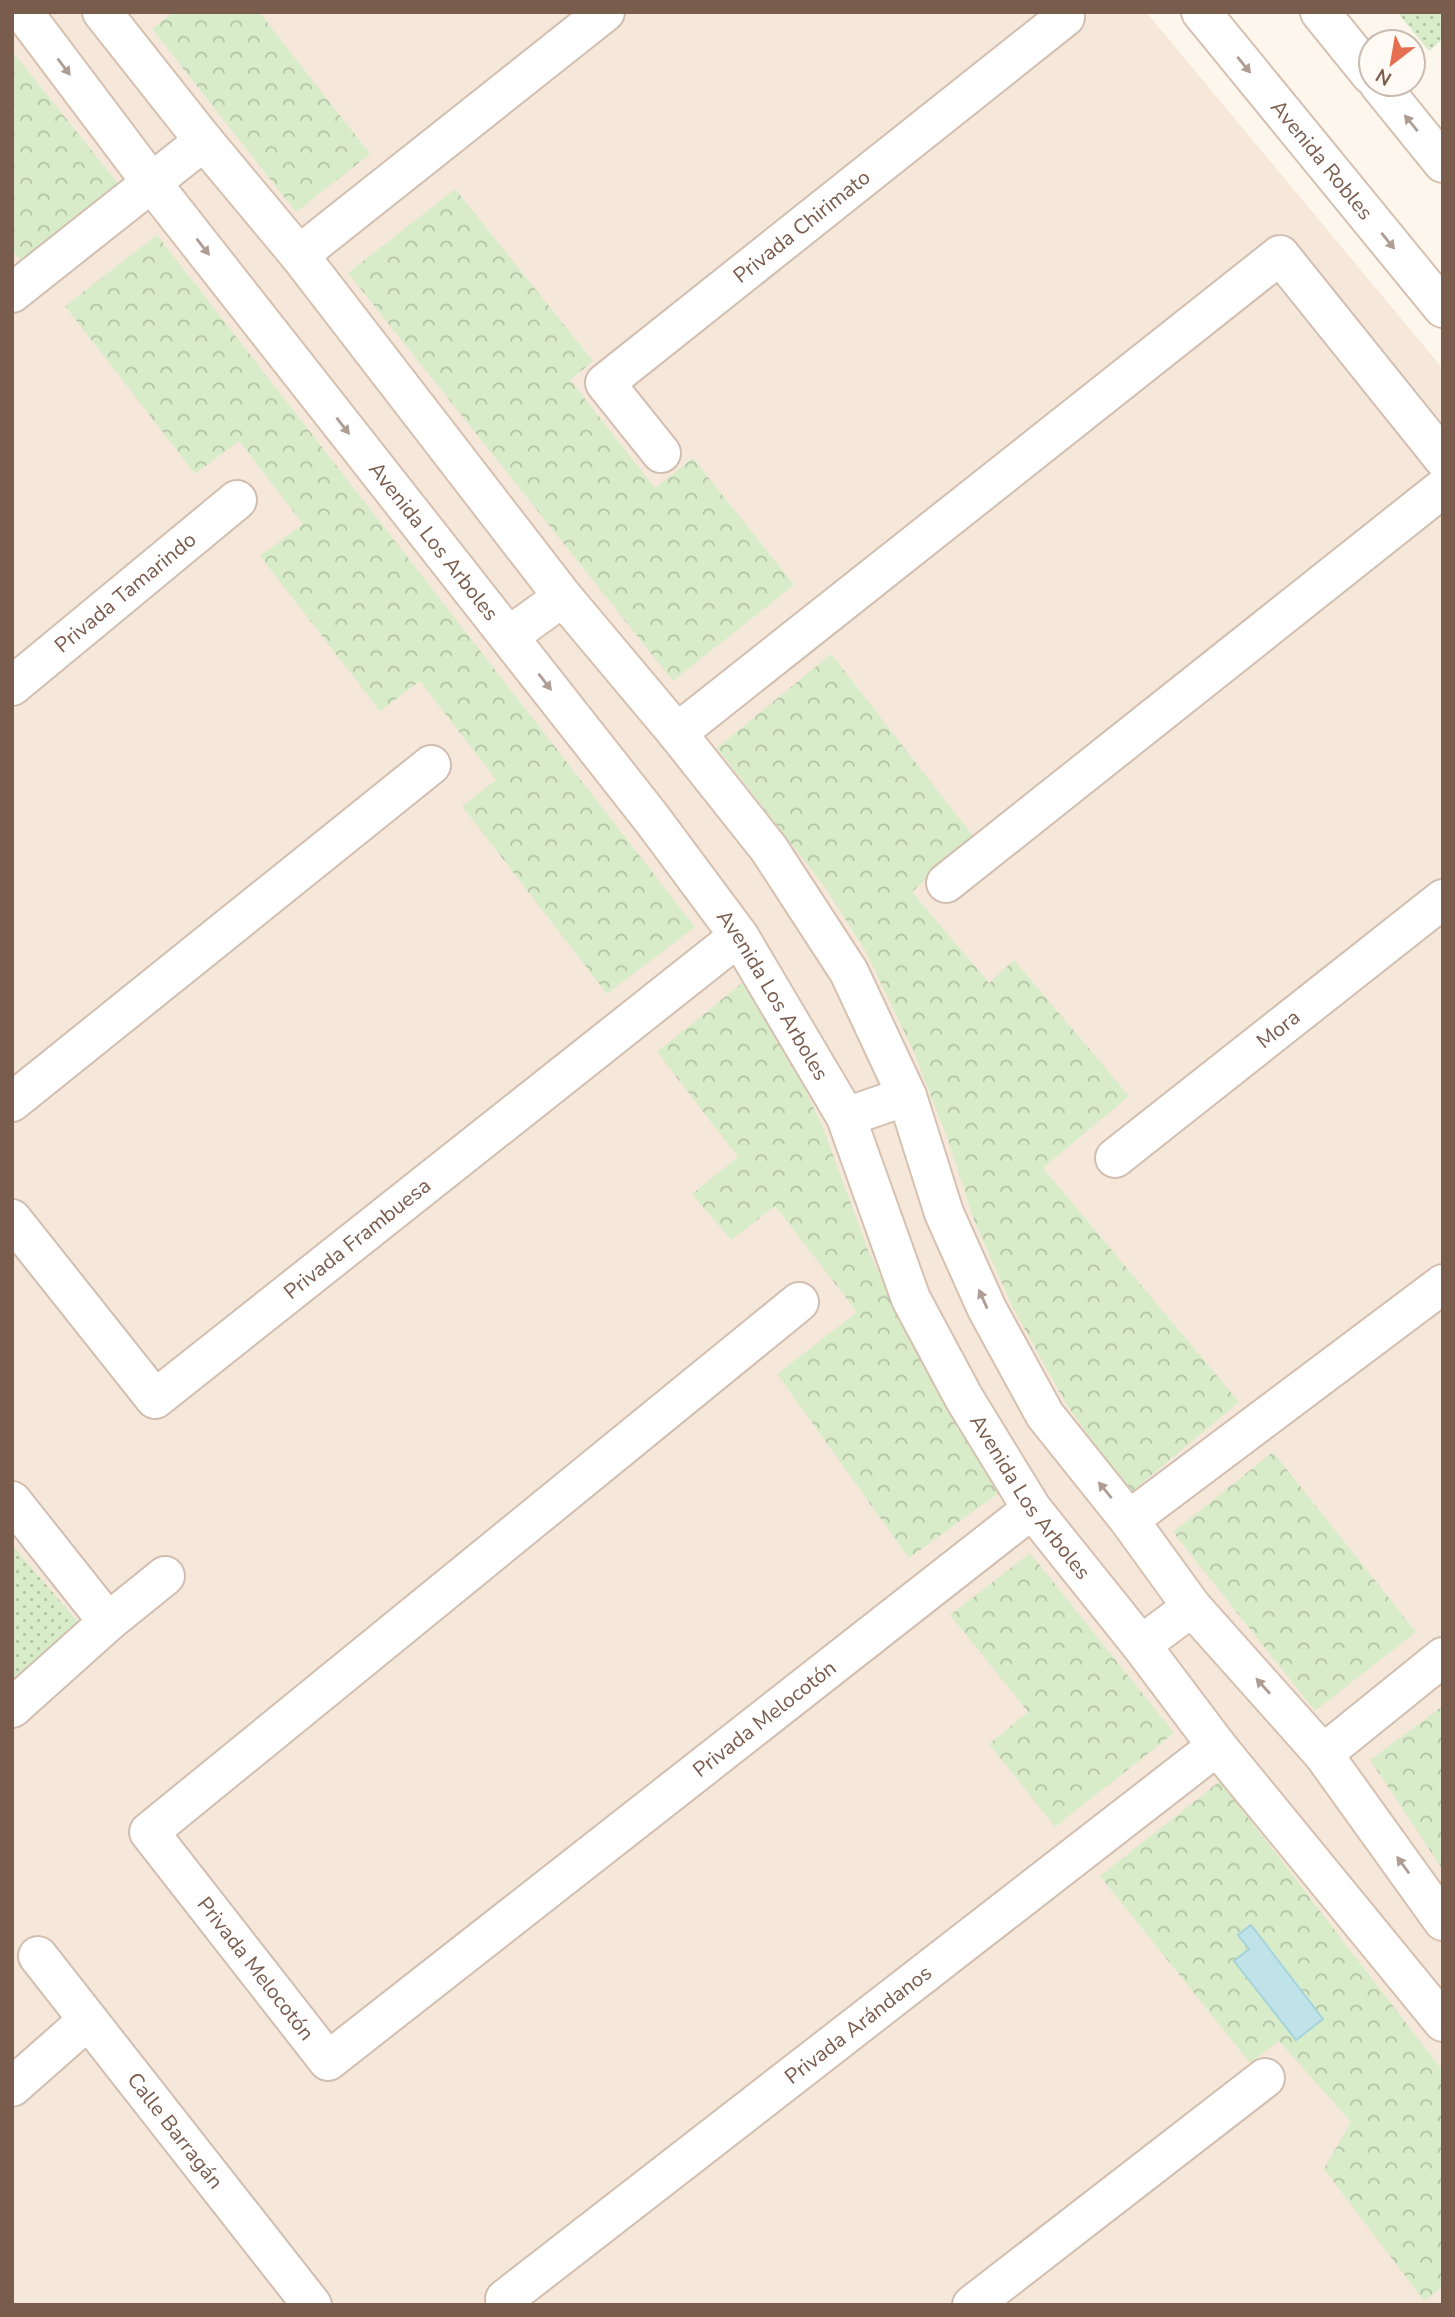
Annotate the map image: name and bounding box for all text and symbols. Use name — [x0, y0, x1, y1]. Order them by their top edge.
north arrow — [1357, 28, 1427, 98]
one-way arrow — [1237, 56, 1252, 74]
one-way arrow — [56, 58, 70, 76]
text: N — [1371, 62, 1397, 92]
street label: Avenida Robles — [1264, 94, 1379, 226]
one-way arrow — [1403, 115, 1418, 133]
street label: Privada Chirimato — [727, 163, 876, 290]
one-way arrow — [1381, 232, 1396, 250]
one-way arrow — [195, 238, 210, 256]
one-way arrow — [336, 417, 350, 435]
street label: Avenida Los Arboles — [362, 456, 505, 627]
street label: Privada Tamarindo — [49, 526, 202, 659]
one-way arrow — [537, 672, 552, 690]
street label: Avenida Los Arboles — [710, 904, 835, 1086]
street label: Mora — [1251, 1003, 1306, 1055]
street label: Privada Frambuesa — [278, 1172, 437, 1306]
one-way arrow — [977, 1289, 988, 1310]
street label: Avenida Los Arboles — [963, 1409, 1097, 1585]
one-way arrow — [1098, 1482, 1113, 1499]
street label: Privada Melocotón — [687, 1654, 842, 1784]
one-way arrow — [1255, 1677, 1271, 1695]
one-way arrow — [1396, 1856, 1410, 1874]
street label: Privada Melocotón — [191, 1891, 321, 2046]
street label: Privada Arándanos — [779, 1959, 937, 2091]
street label: Calle Barragán — [121, 2067, 230, 2195]

